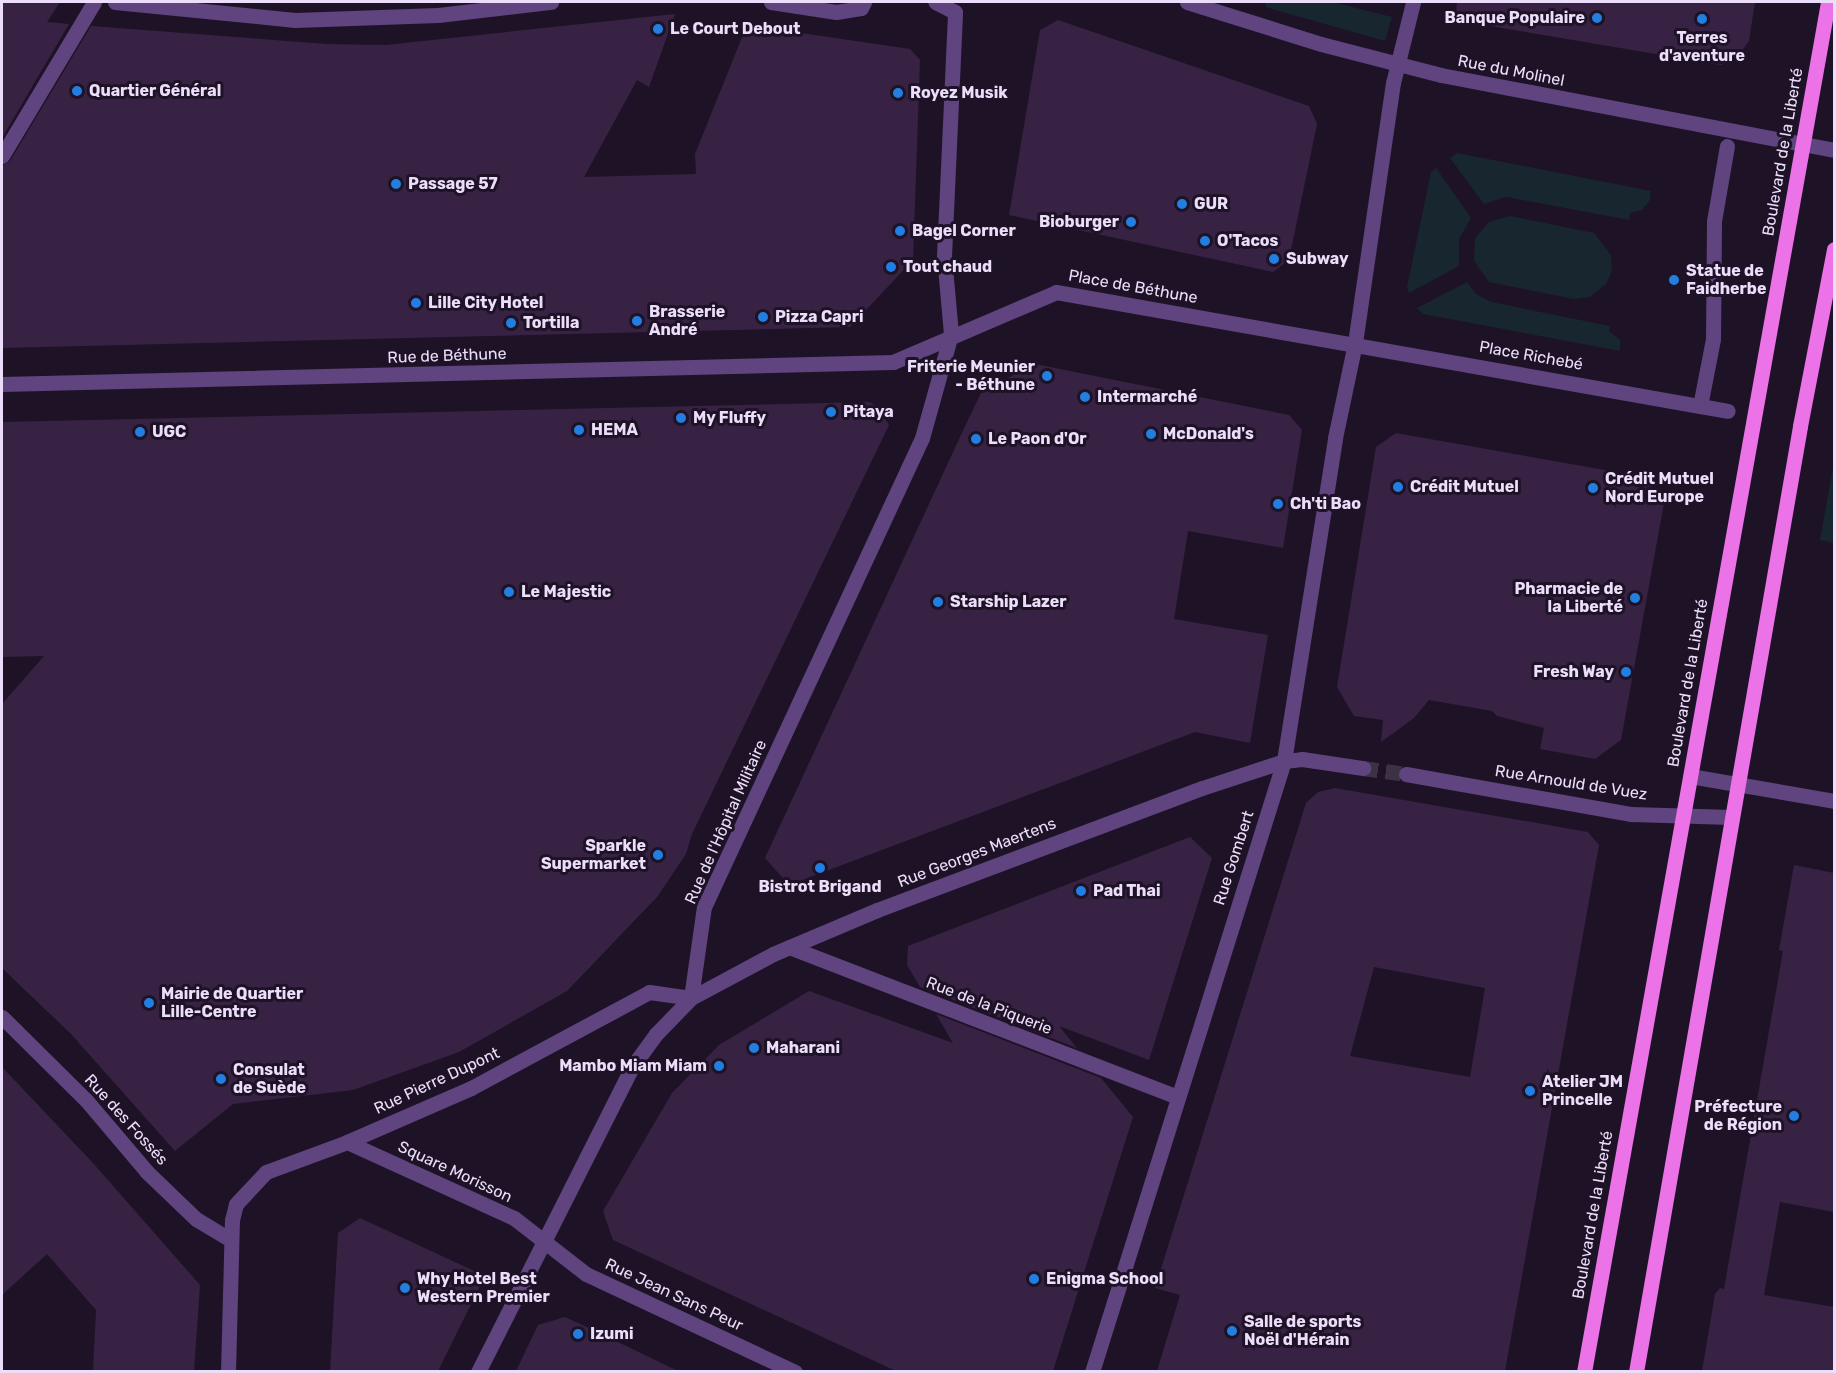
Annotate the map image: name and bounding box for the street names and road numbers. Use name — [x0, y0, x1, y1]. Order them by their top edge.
street label: Rue du Molinel — [1456, 51, 1566, 91]
street label: Boulevard de la Liberté — [1759, 66, 1807, 238]
street label: Place de Béthune — [1067, 266, 1199, 308]
street label: Place Richebé — [1478, 337, 1584, 375]
street label: Rue de Béthune — [387, 344, 507, 368]
street label: Boulevard de la Liberté — [1664, 597, 1712, 769]
street label: Rue de l'Hôpital Militaire — [681, 737, 771, 907]
street label: Rue Arnould de Vuez — [1493, 761, 1649, 805]
street label: Rue Gombert — [1210, 808, 1258, 908]
street label: Rue Georges Maertens — [895, 814, 1059, 892]
street label: Rue de la Piquerie — [923, 973, 1055, 1039]
street label: Rue Pierre Dupont — [371, 1044, 503, 1118]
street label: Rue des Fossés — [80, 1071, 172, 1169]
street label: Boulevard de la Liberté — [1569, 1129, 1617, 1301]
street label: Square Morisson — [395, 1137, 515, 1207]
street label: Rue Jean Sans Peur — [602, 1255, 746, 1335]

